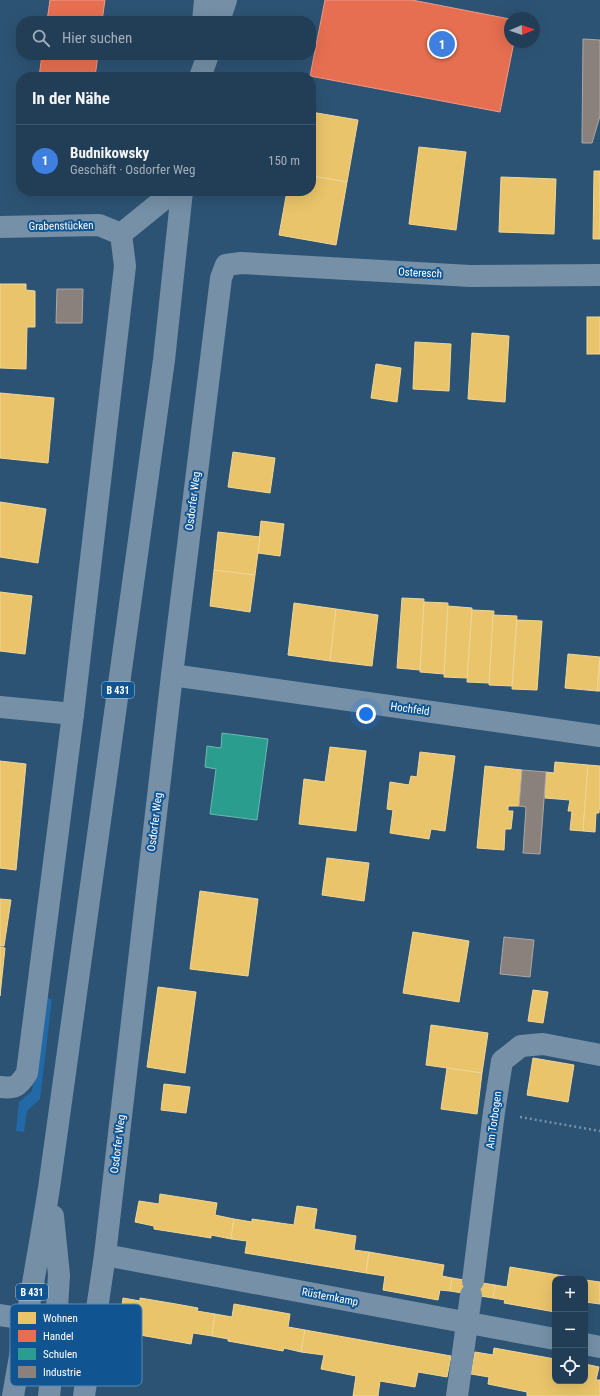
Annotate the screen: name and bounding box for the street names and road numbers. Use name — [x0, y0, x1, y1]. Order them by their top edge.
street label: Grabenstücken — [28, 219, 94, 233]
street label: Osteresch — [398, 265, 442, 281]
street label: Osdorfer Weg — [183, 471, 203, 531]
road number: B 431 — [102, 682, 134, 698]
street label: Hochfeld — [390, 700, 430, 718]
street label: Osdorfer Weg — [145, 792, 165, 852]
street label: Am Torbogen — [484, 1090, 504, 1150]
street label: Osdorfer Weg — [108, 1114, 128, 1174]
road number: B 431 — [16, 1284, 48, 1300]
street label: Rüsternkamp — [301, 1285, 359, 1309]

